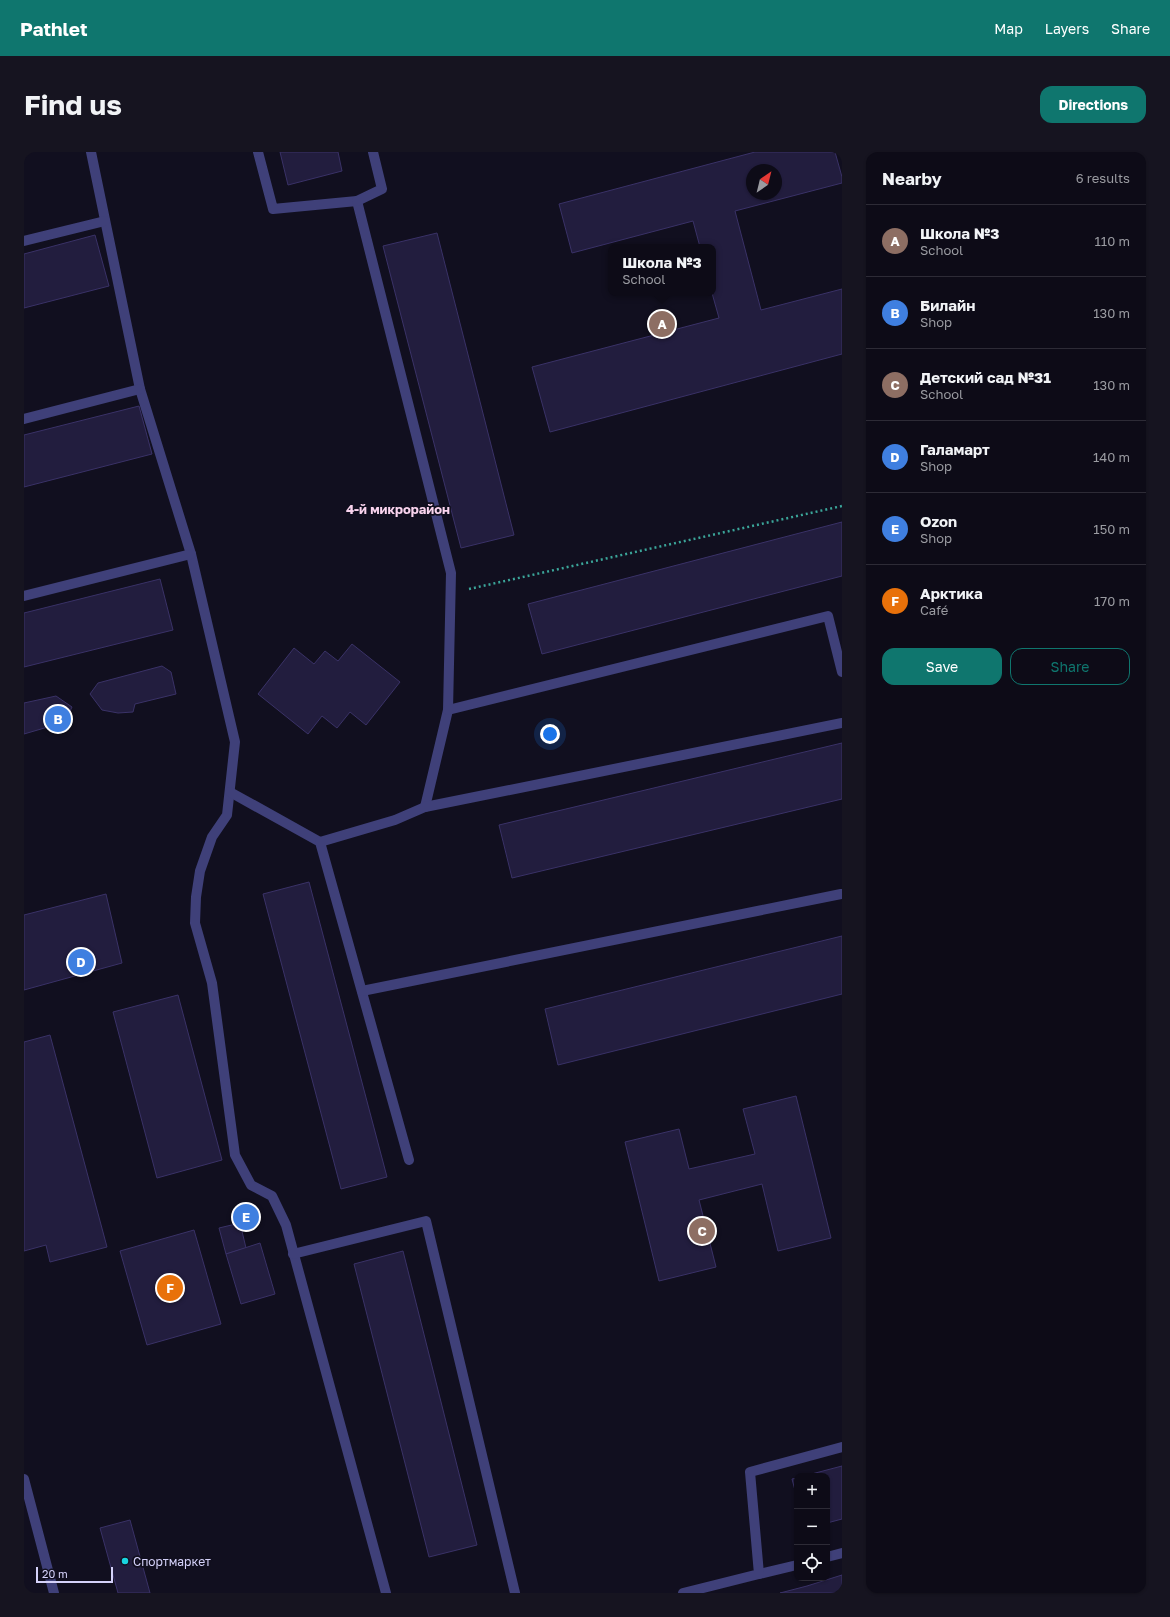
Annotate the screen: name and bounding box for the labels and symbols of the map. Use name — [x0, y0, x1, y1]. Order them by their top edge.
north arrow — [746, 164, 782, 200]
pin: A — [649, 309, 675, 339]
district label: 4-й микрорайон — [346, 501, 450, 517]
pin: B — [45, 704, 71, 734]
your location — [540, 724, 560, 744]
pin: D — [68, 947, 94, 977]
pin: E — [233, 1202, 259, 1232]
pin: C — [689, 1216, 715, 1246]
pin: F — [157, 1273, 183, 1303]
place label: Спортмаркет — [133, 1554, 211, 1569]
marker: Спортмаркет — [120, 1556, 130, 1566]
scale bar — [36, 1565, 113, 1584]

